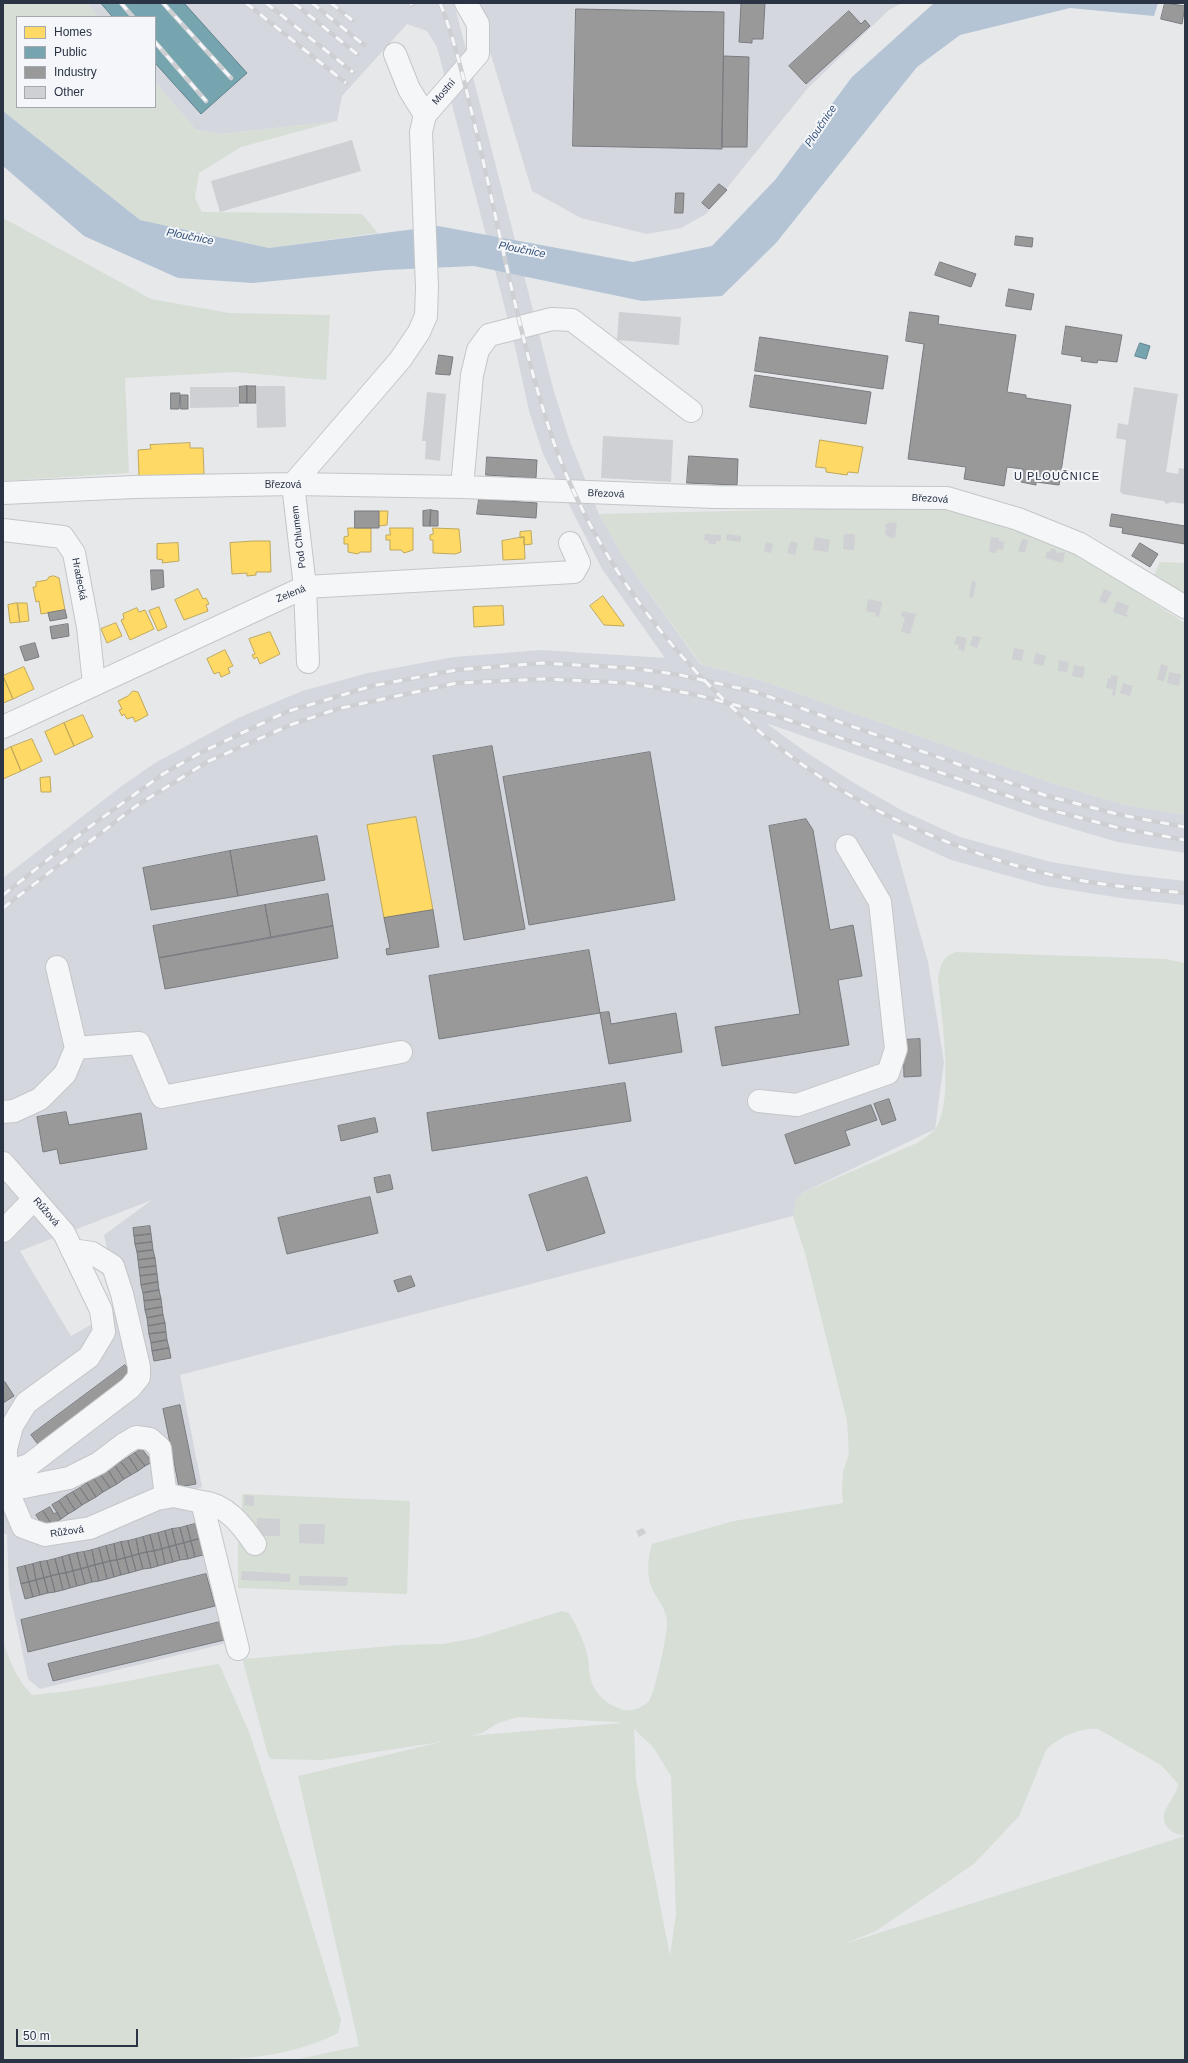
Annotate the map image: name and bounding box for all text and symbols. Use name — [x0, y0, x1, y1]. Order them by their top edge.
legend — [16, 16, 156, 108]
text: Homes — [54, 25, 92, 39]
text: Public — [54, 45, 87, 59]
text: Industry — [54, 65, 97, 79]
street label: Mostní — [430, 77, 458, 107]
text: Other — [54, 85, 84, 99]
water label: Ploučnice — [802, 103, 840, 149]
water label: Ploučnice — [165, 226, 215, 248]
water label: Ploučnice — [497, 239, 547, 261]
district label: U PLOUČNICE — [1014, 470, 1100, 484]
street label: Březová — [265, 479, 301, 491]
street label: Březová — [587, 487, 625, 501]
street label: Březová — [911, 492, 949, 506]
street label: Pod Chlumem — [289, 505, 309, 569]
street label: Hradecká — [69, 557, 89, 601]
street label: Zelená — [275, 583, 307, 605]
street label: Růžová — [30, 1195, 62, 1229]
street label: Růžová — [49, 1523, 85, 1541]
scale bar — [18, 2021, 140, 2047]
text: 50 m — [23, 2029, 50, 2043]

